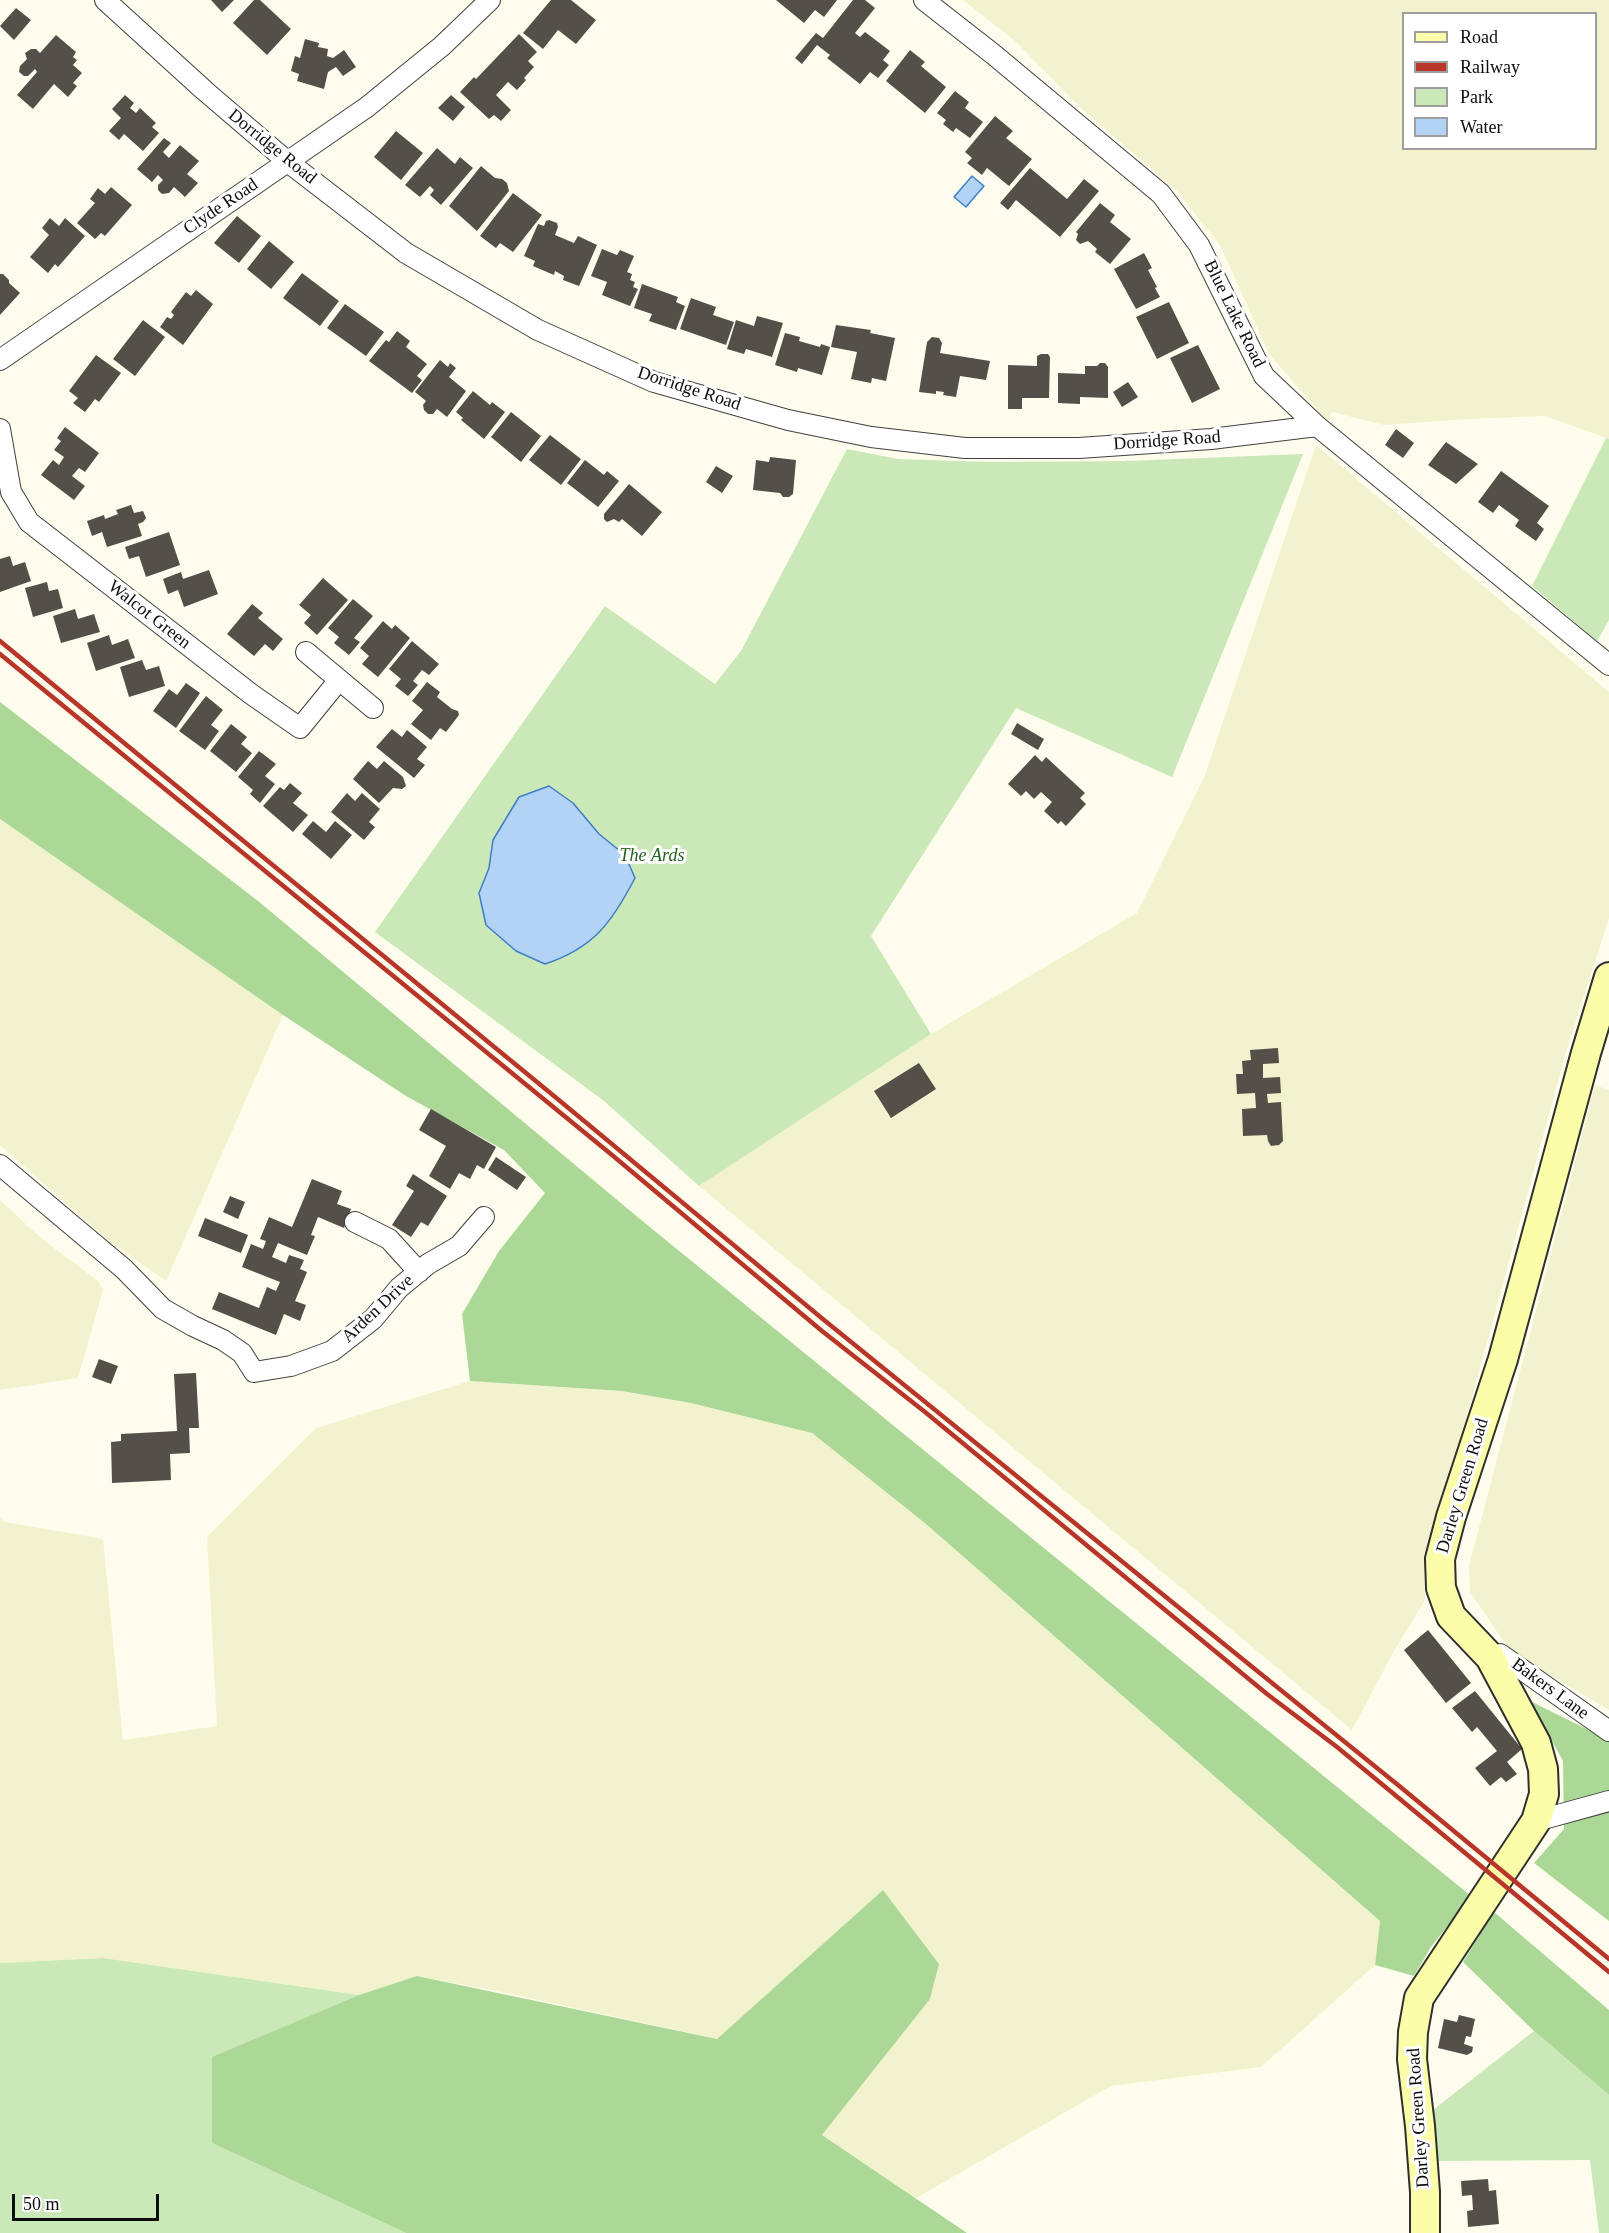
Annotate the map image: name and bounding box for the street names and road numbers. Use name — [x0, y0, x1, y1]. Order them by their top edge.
street label: Dorridge Road — [223, 105, 321, 189]
street label: Clyde Road — [180, 174, 262, 240]
street label: Blue Lake Road — [1199, 257, 1269, 371]
street label: Dorridge Road — [635, 362, 743, 416]
street label: Dorridge Road — [1113, 426, 1221, 456]
street label: Walcot Green — [103, 576, 195, 654]
street label: Arden Drive — [338, 1270, 418, 1348]
street label: Darley Green Road — [1432, 1416, 1494, 1556]
street label: Bakers Lane — [1507, 1654, 1593, 1724]
street label: Darley Green Road — [1403, 2047, 1435, 2189]

